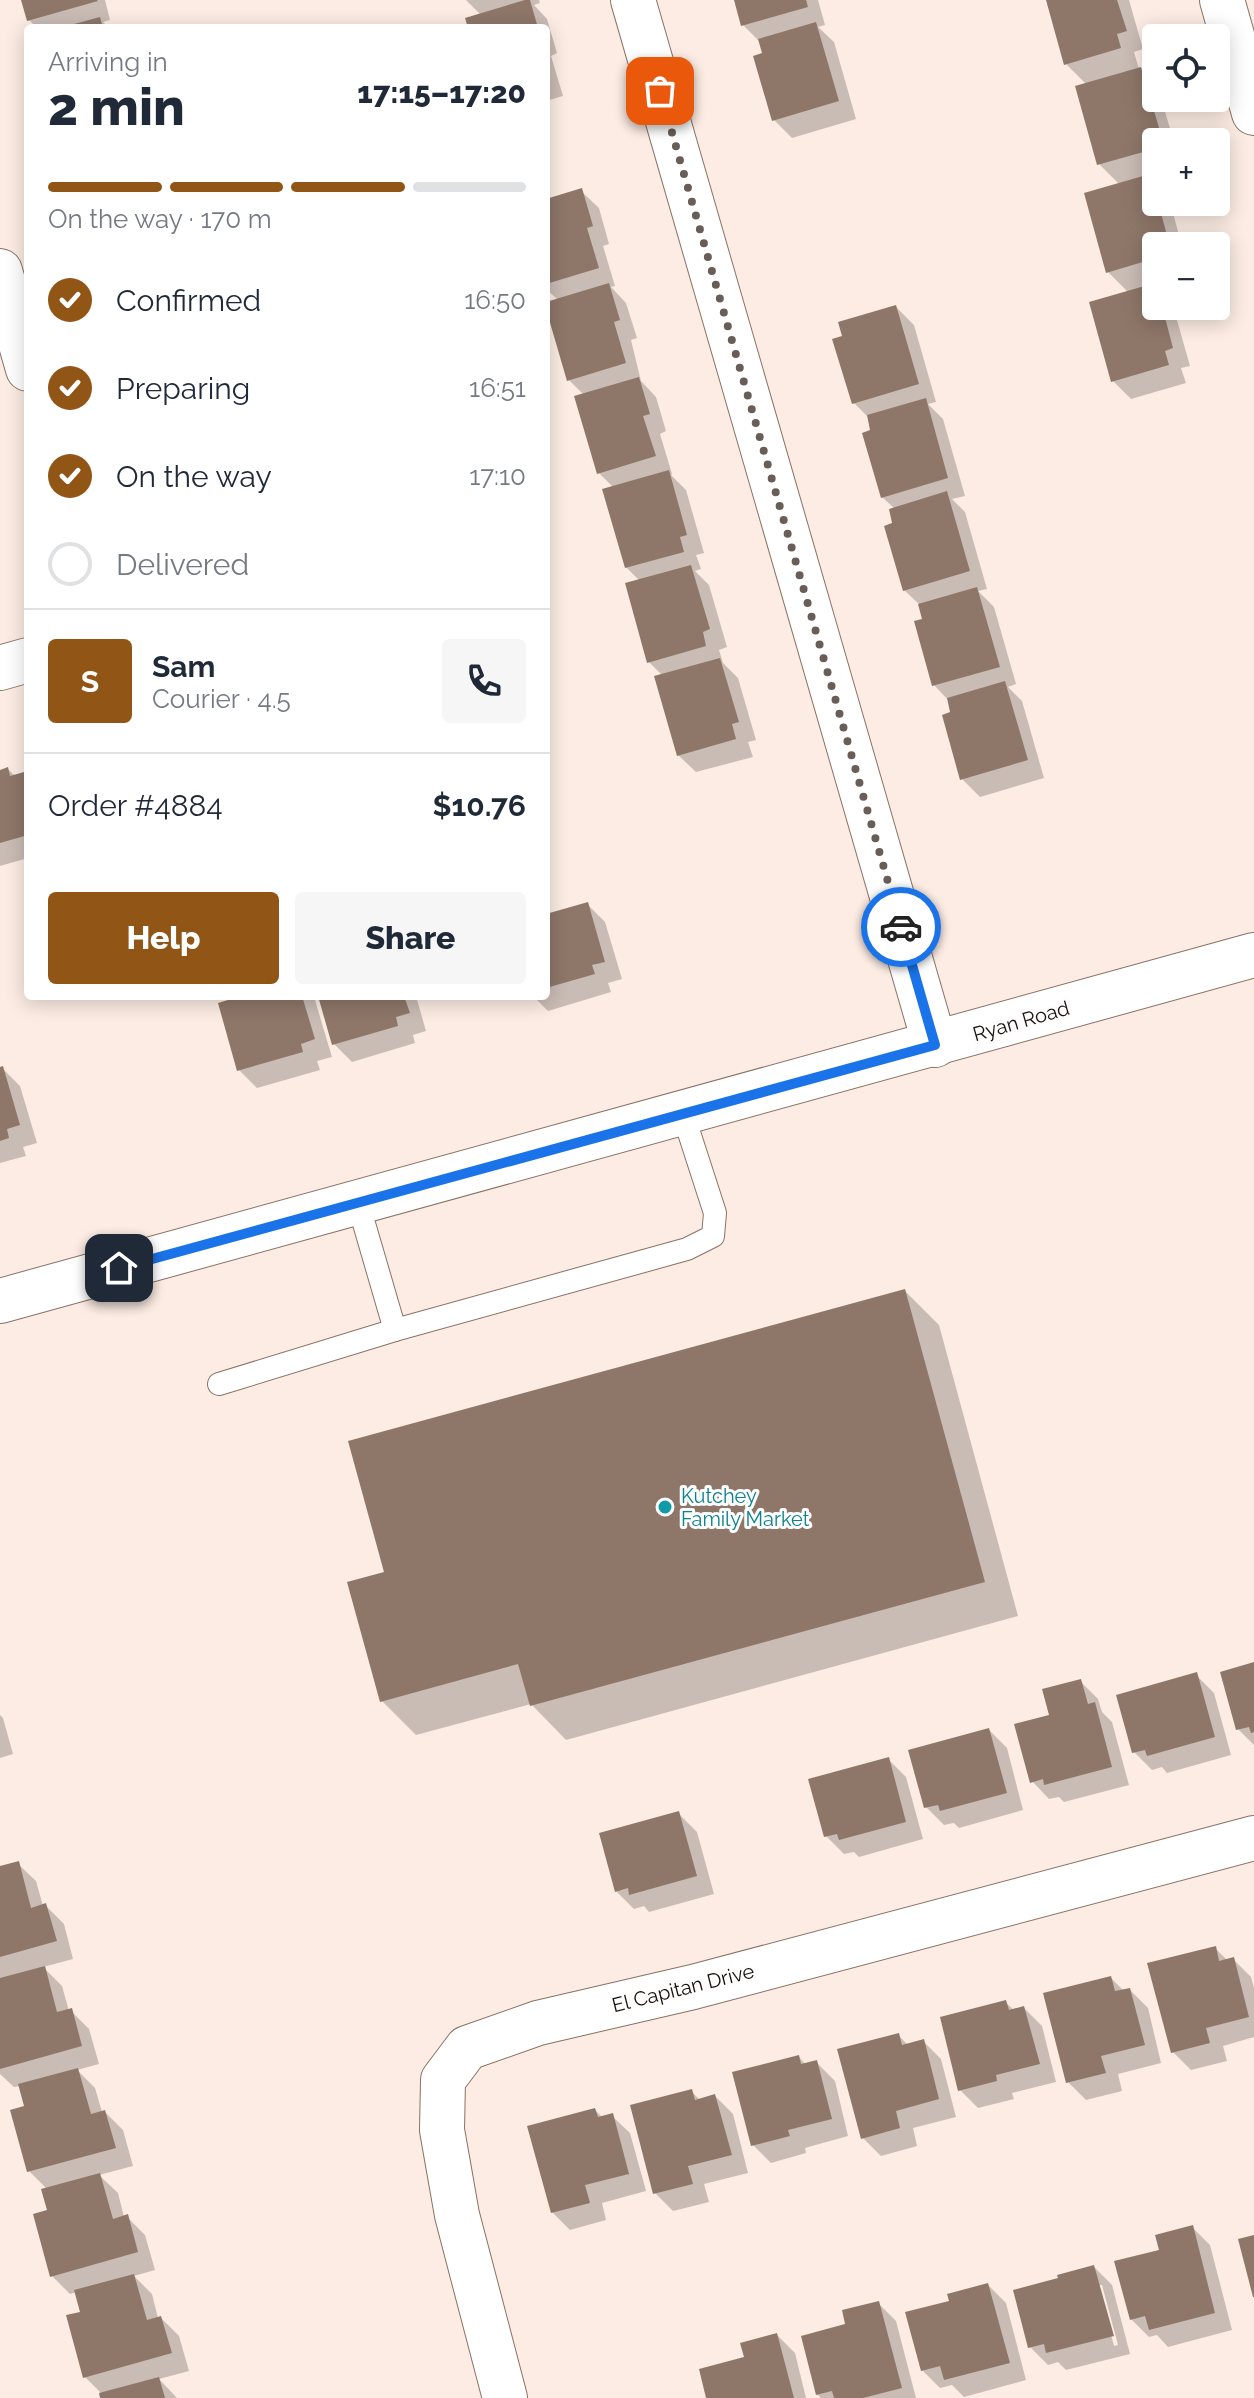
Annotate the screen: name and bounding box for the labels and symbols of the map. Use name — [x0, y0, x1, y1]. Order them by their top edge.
pin — [626, 57, 694, 125]
courier — [861, 887, 941, 967]
street label: Ryan Road — [970, 996, 1072, 1046]
pin — [85, 1234, 153, 1302]
place label: Kutchey Family Market — [681, 1484, 810, 1531]
marker: Kutchey Family Market — [656, 1498, 674, 1516]
street label: El Capitan Drive — [610, 1959, 757, 2017]

